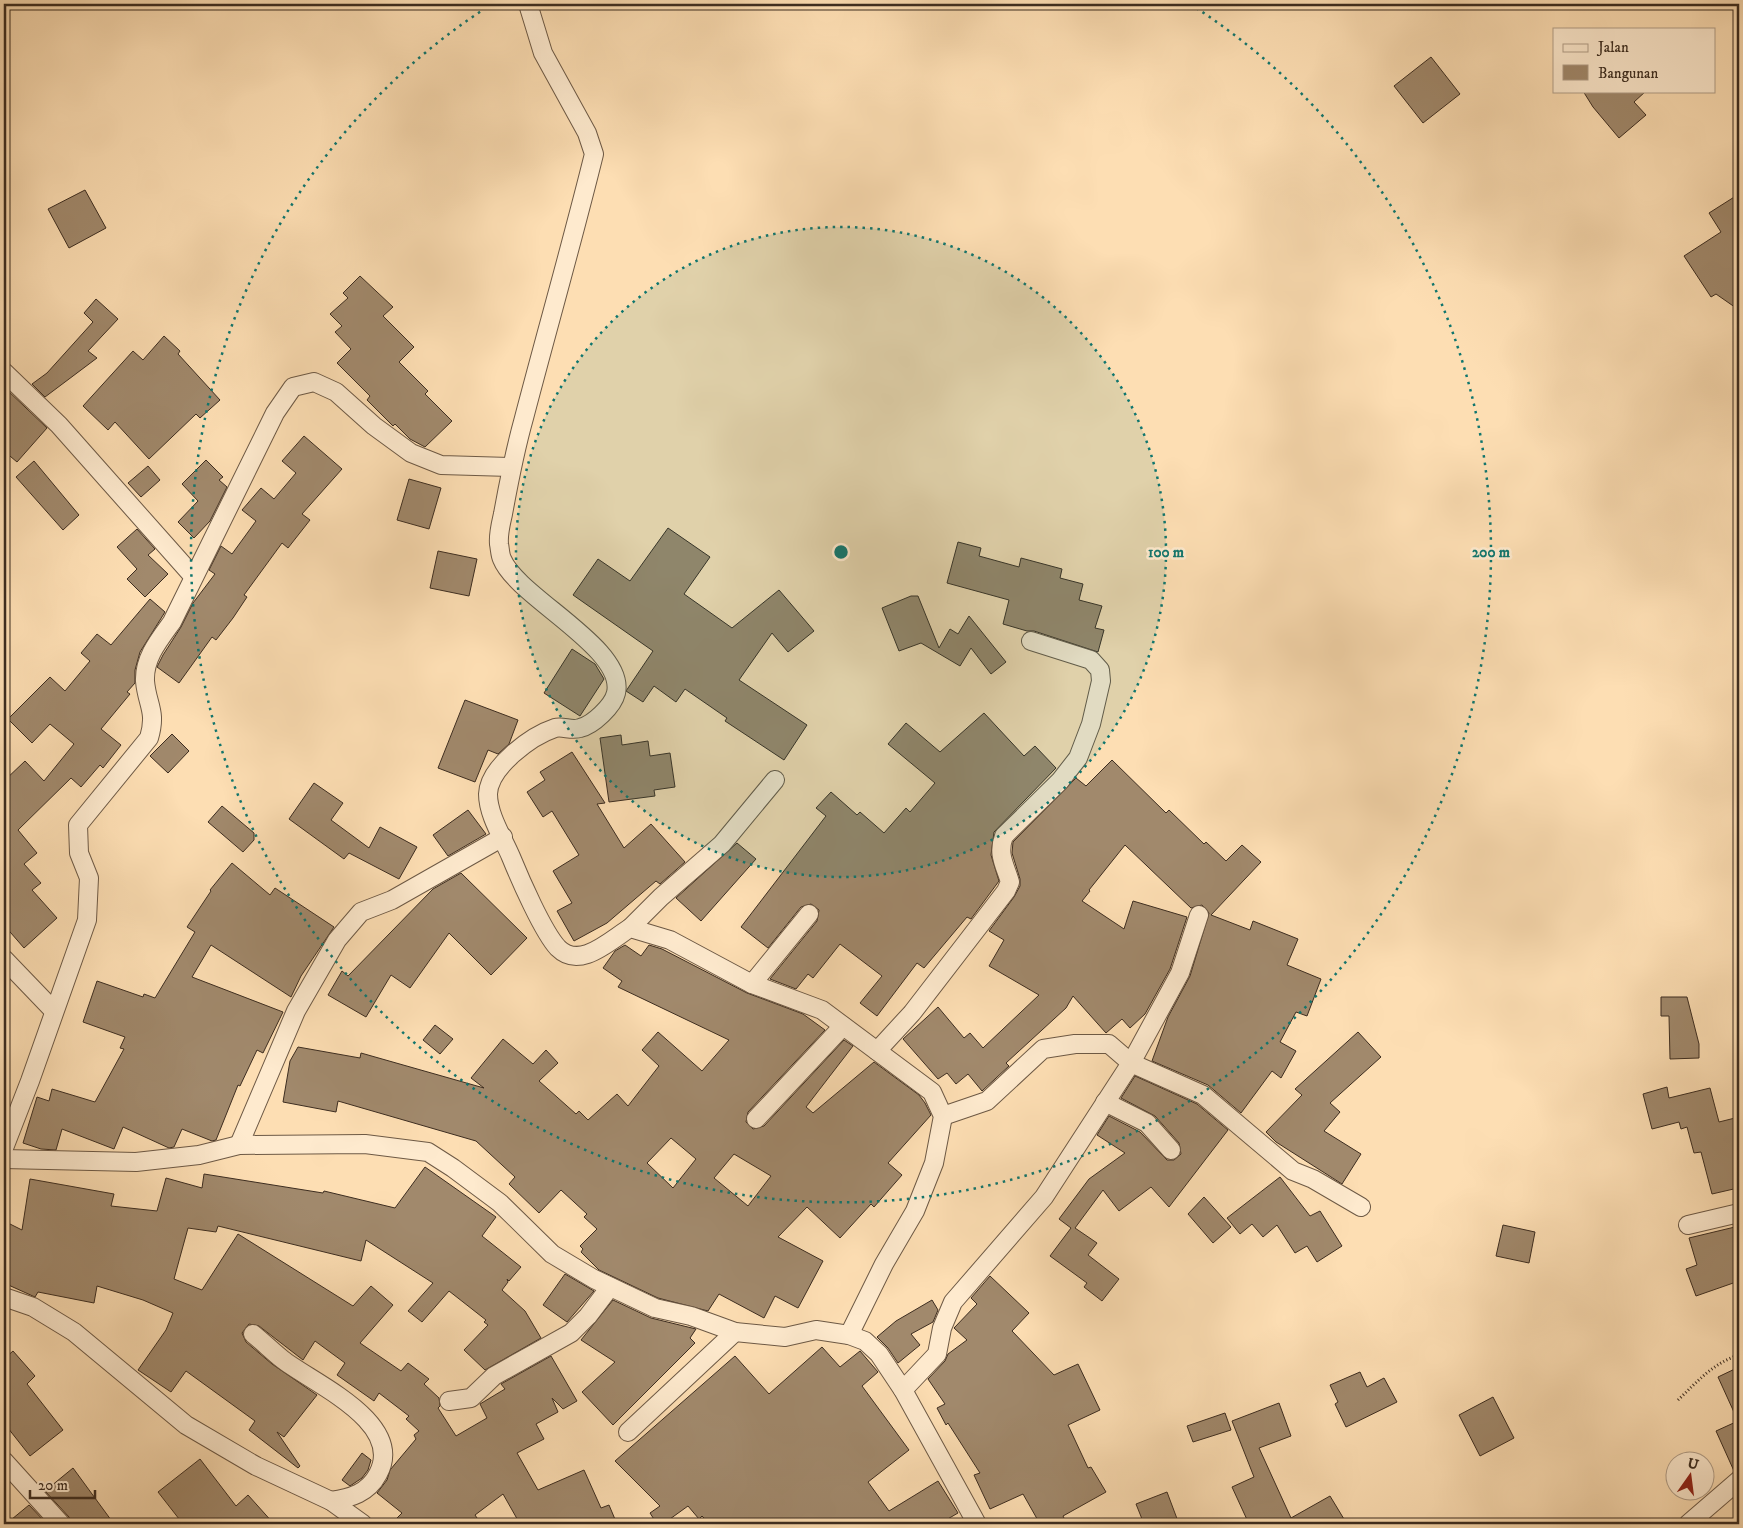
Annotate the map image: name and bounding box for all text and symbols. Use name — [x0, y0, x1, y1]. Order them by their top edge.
legend — [1553, 28, 1716, 92]
text: Jalan — [1596, 38, 1629, 57]
text: Bangunan — [1598, 64, 1658, 83]
centre of rings — [832, 543, 850, 561]
text: 100 m — [1148, 543, 1185, 562]
text: 200 m — [1472, 543, 1511, 562]
north arrow — [1666, 1450, 1716, 1500]
text: U — [1685, 1454, 1700, 1474]
scale bar — [30, 1468, 95, 1500]
text: 20 m — [38, 1476, 68, 1495]

